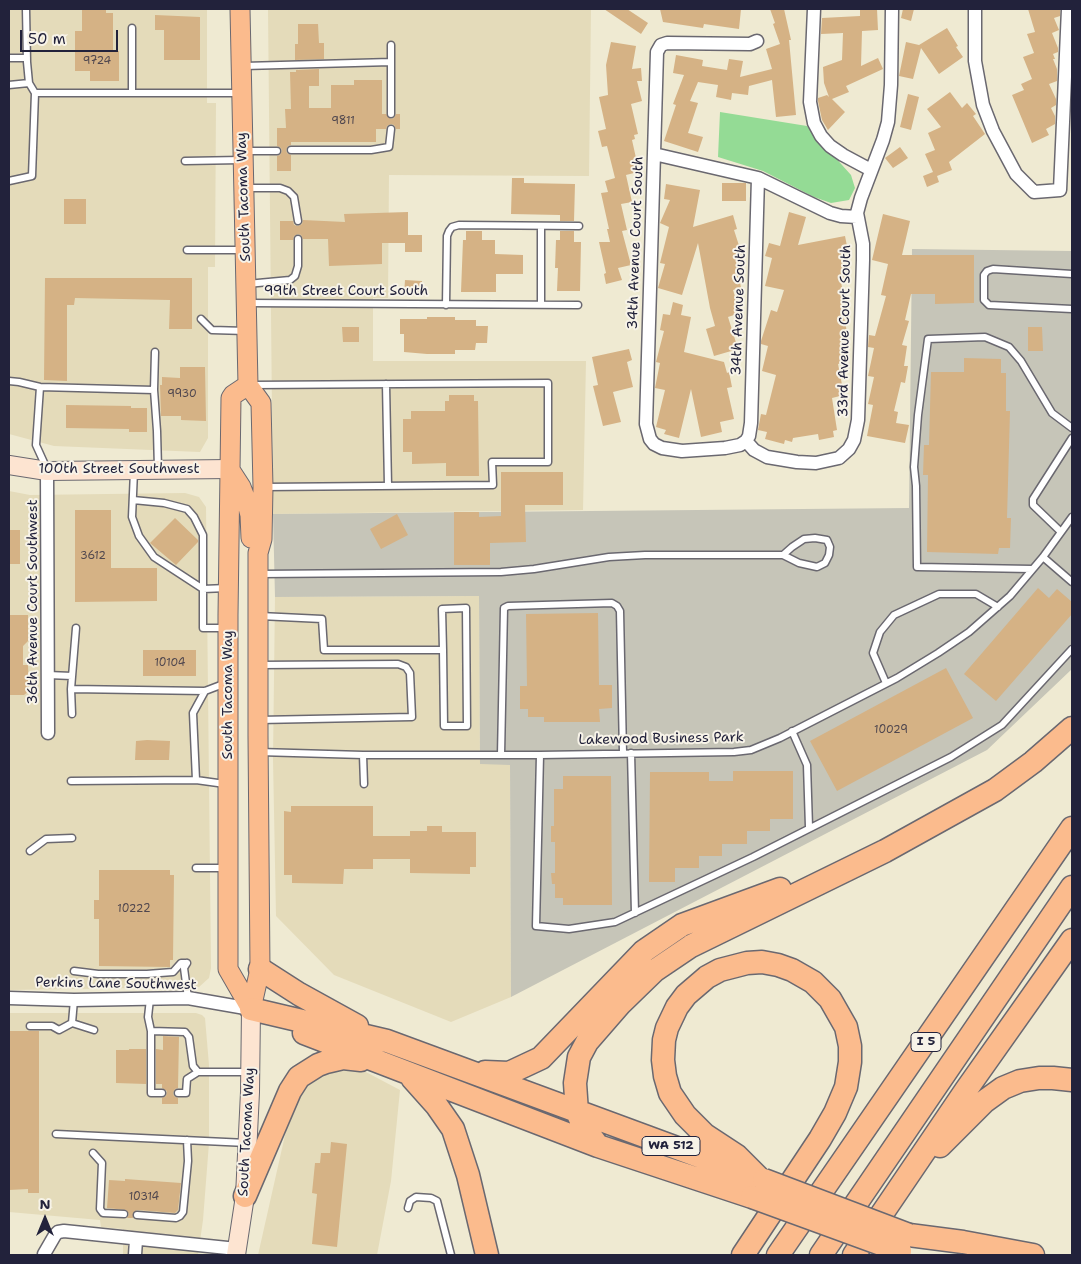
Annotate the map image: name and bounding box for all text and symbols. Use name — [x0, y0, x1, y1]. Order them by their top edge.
scale bar — [22, 20, 120, 52]
text: 50 m — [28, 29, 66, 49]
house number: 9724 — [83, 54, 111, 68]
house number: 9811 — [331, 114, 355, 128]
street label: South Tacoma Way — [233, 132, 255, 262]
street label: 34th Avenue Court South — [625, 156, 647, 330]
street label: 34th Avenue South — [728, 244, 750, 376]
street label: 33rd Avenue Court South — [835, 244, 855, 418]
street label: 99th Street Court South — [264, 283, 428, 299]
house number: 9930 — [167, 387, 197, 401]
street label: 100th Street Southwest — [38, 461, 200, 477]
street label: 36th Avenue Court Southwest — [25, 499, 41, 705]
house number: 3612 — [80, 549, 106, 563]
street label: South Tacoma Way — [220, 630, 236, 760]
house number: 10104 — [154, 656, 186, 670]
house number: 10029 — [874, 723, 908, 737]
street label: Lakewood Business Park — [578, 729, 744, 749]
house number: 10222 — [117, 902, 151, 916]
street label: Perkins Lane Southwest — [35, 974, 197, 994]
road number: I 5 — [911, 1032, 941, 1052]
street label: South Tacoma Way — [235, 1067, 259, 1197]
road number: WA 512 — [642, 1136, 700, 1156]
house number: 10314 — [129, 1190, 159, 1204]
north arrow — [20, 1194, 70, 1244]
text: N — [39, 1195, 51, 1213]

